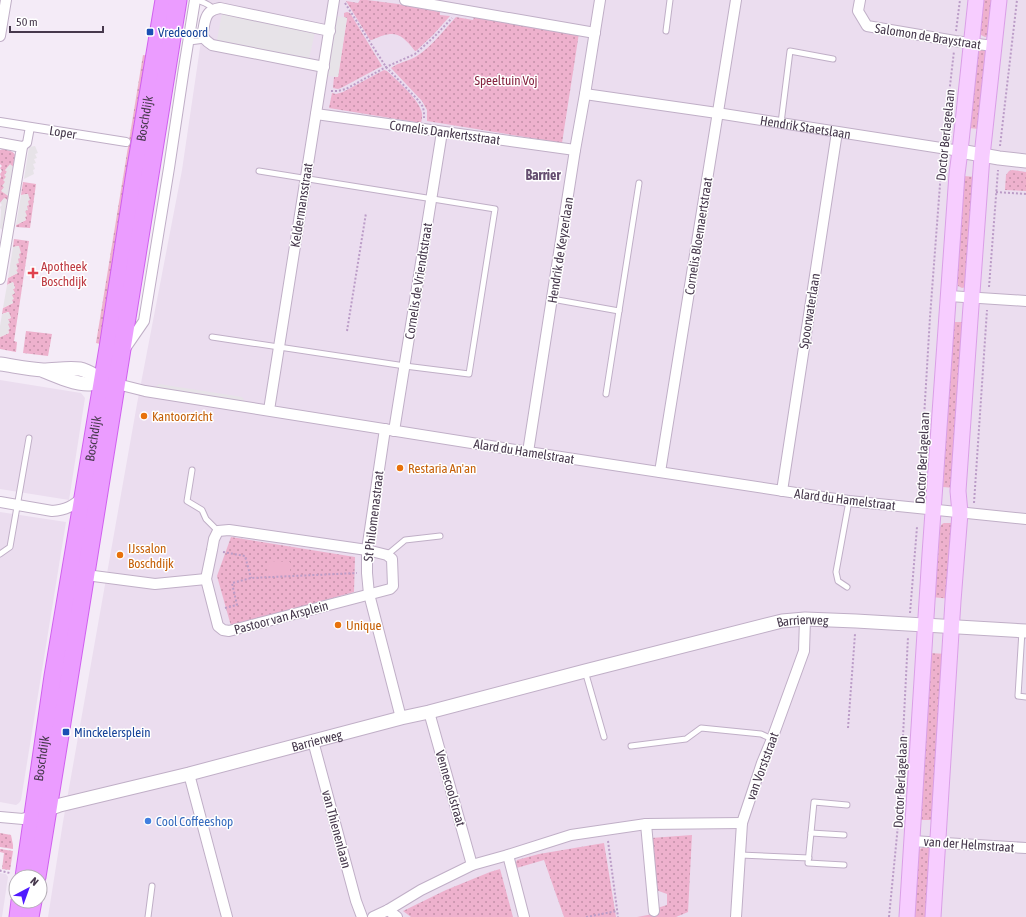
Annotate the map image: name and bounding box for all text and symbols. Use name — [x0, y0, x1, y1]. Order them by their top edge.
scale bar — [10, 8, 103, 34]
text: 50 m — [16, 15, 38, 29]
street label: Salomon de Braystraat — [874, 21, 982, 52]
place label: Vredeoord — [158, 25, 208, 40]
marker: Vredeoord — [145, 27, 155, 37]
park label: Speeltuin Voj — [475, 73, 538, 88]
street label: Doctor Berlagelaan — [933, 89, 958, 182]
street label: Boschdijk — [133, 94, 156, 142]
street label: Hendrik Staetslaan — [759, 113, 852, 142]
street label: Cornelis Dankertsstraat — [389, 117, 501, 148]
street label: Loper — [48, 123, 78, 142]
street label: Keldermansstraat — [287, 162, 316, 248]
district label: Barrier — [525, 167, 561, 183]
street label: Cornelis Bloemaertstraat — [682, 176, 715, 296]
street label: Hendrik de Keyzerlaan — [545, 196, 576, 304]
street label: Cornelis de Vriendtstraat — [402, 222, 435, 340]
place label: Apotheek Boschdijk — [41, 259, 87, 289]
marker: Apotheek Boschdijk — [28, 268, 38, 278]
street label: Spoorwaterlaan — [796, 272, 823, 350]
place label: Kantoorzicht — [152, 409, 213, 424]
marker: Kantoorzicht — [139, 411, 149, 421]
street label: Doctor Berlagelaan — [913, 412, 932, 504]
street label: Boschdijk — [82, 414, 105, 462]
street label: Alard du Hamelstraat — [472, 436, 576, 467]
place label: Restaria An'an — [408, 461, 476, 476]
marker: Restaria An'an — [395, 463, 405, 473]
street label: St Philomenastraat — [360, 470, 387, 562]
street label: Alard du Hamelstraat — [793, 486, 897, 513]
place label: IJssalon Boschdijk — [128, 541, 174, 571]
marker: IJssalon Boschdijk — [115, 550, 125, 560]
street label: Pastoor van Arsplein — [232, 598, 330, 637]
street label: Barrierweg — [775, 612, 829, 630]
place label: Unique — [346, 618, 381, 633]
marker: Unique — [333, 620, 343, 630]
place label: Minckelersplein — [74, 725, 151, 740]
marker: Minckelersplein — [61, 727, 71, 737]
street label: Barrierweg — [290, 727, 344, 755]
street label: van Vorststraat — [743, 730, 782, 802]
street label: Boschdijk — [31, 734, 52, 782]
street label: Doctor Berlagelaan — [891, 736, 910, 828]
street label: Vennecoolstraat — [432, 748, 469, 828]
street label: van Thienenlaan — [319, 788, 354, 870]
place label: Cool Coffeeshop — [156, 814, 233, 829]
marker: Cool Coffeeshop — [143, 816, 153, 826]
street label: van der Helmstraat — [923, 834, 1015, 855]
north arrow — [8, 869, 48, 909]
text: N — [28, 875, 41, 888]

